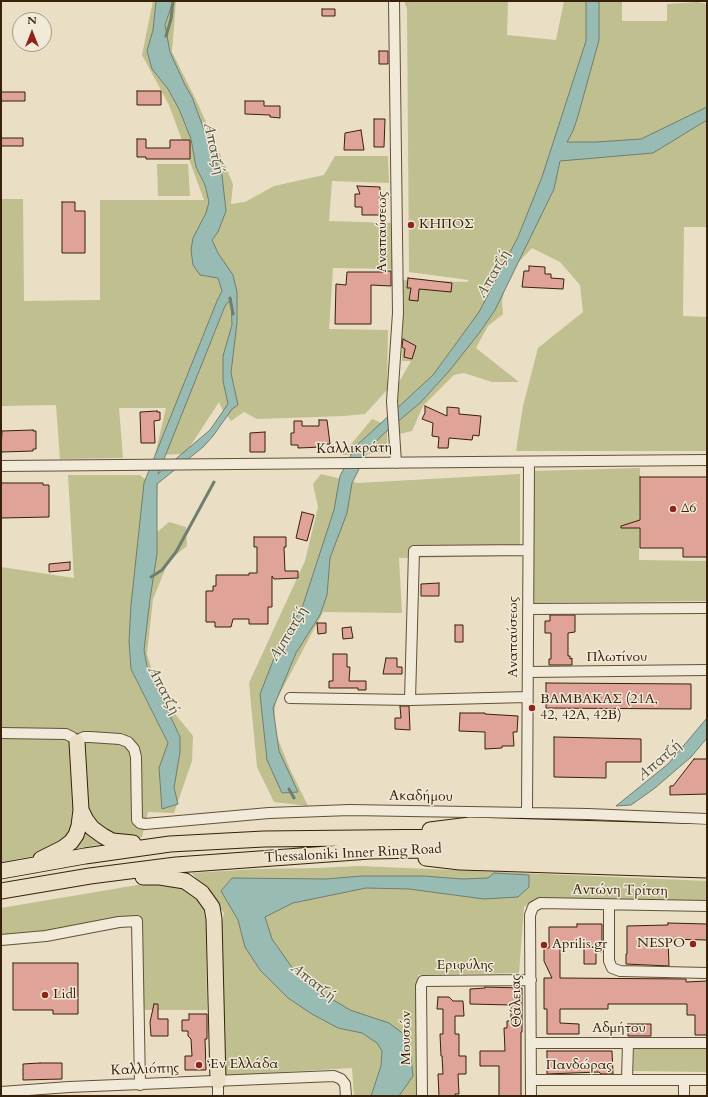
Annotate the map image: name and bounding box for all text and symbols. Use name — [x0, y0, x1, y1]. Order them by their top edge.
north arrow — [12, 12, 52, 52]
text: N — [27, 13, 37, 28]
water label: Απατζή — [199, 121, 227, 177]
street label: Αναπαύσεως — [375, 191, 391, 273]
place label: ΚΗΠΟΣ — [419, 217, 474, 233]
marker: ΚΗΠΟΣ — [406, 220, 416, 230]
water label: Απατζή — [473, 247, 515, 301]
street label: Καλλικράτη — [316, 440, 392, 458]
place label: Δ6 — [681, 501, 696, 517]
marker: Δ6 — [668, 504, 678, 514]
street label: Αναπαύσεως — [506, 596, 522, 678]
water label: Αμπατζή — [266, 603, 312, 665]
street label: Πλωτίνου — [587, 650, 647, 666]
water label: Απατζή — [143, 663, 183, 719]
place label: ΒΑΜΒΑΚΑΣ (21Α, 42, 42Α, 42Β) — [540, 692, 658, 724]
marker: ΒΑΜΒΑΚΑΣ (21Α, 42, 42Α, 42Β) — [527, 703, 537, 713]
water label: Απατζή — [634, 737, 686, 785]
street label: Ακαδήμου — [389, 788, 453, 806]
street label: Thessaloniki Inner Ring Road — [264, 841, 442, 867]
street label: Αντώνη Τρίτση — [572, 882, 668, 900]
place label: NESPO — [637, 936, 685, 952]
place label: Aprilis.gr — [552, 937, 607, 953]
marker: NESPO — [688, 939, 698, 949]
marker: Aprilis.gr — [539, 940, 549, 950]
street label: Εριφύλης — [436, 958, 494, 974]
water label: Απατζή — [287, 960, 339, 1006]
street label: Θάλειας — [508, 974, 526, 1028]
place label: Lidl — [53, 987, 76, 1003]
marker: Lidl — [40, 990, 50, 1000]
street label: Μουσών — [399, 1011, 415, 1065]
street label: Αδμήτου — [592, 1021, 646, 1037]
place label: ‘Εν Ελλάδα — [207, 1057, 278, 1073]
street label: Πανδώρας — [546, 1058, 612, 1074]
street label: Καλλιόπης — [110, 1060, 180, 1080]
marker: ‘Εν Ελλάδα — [194, 1060, 204, 1070]

